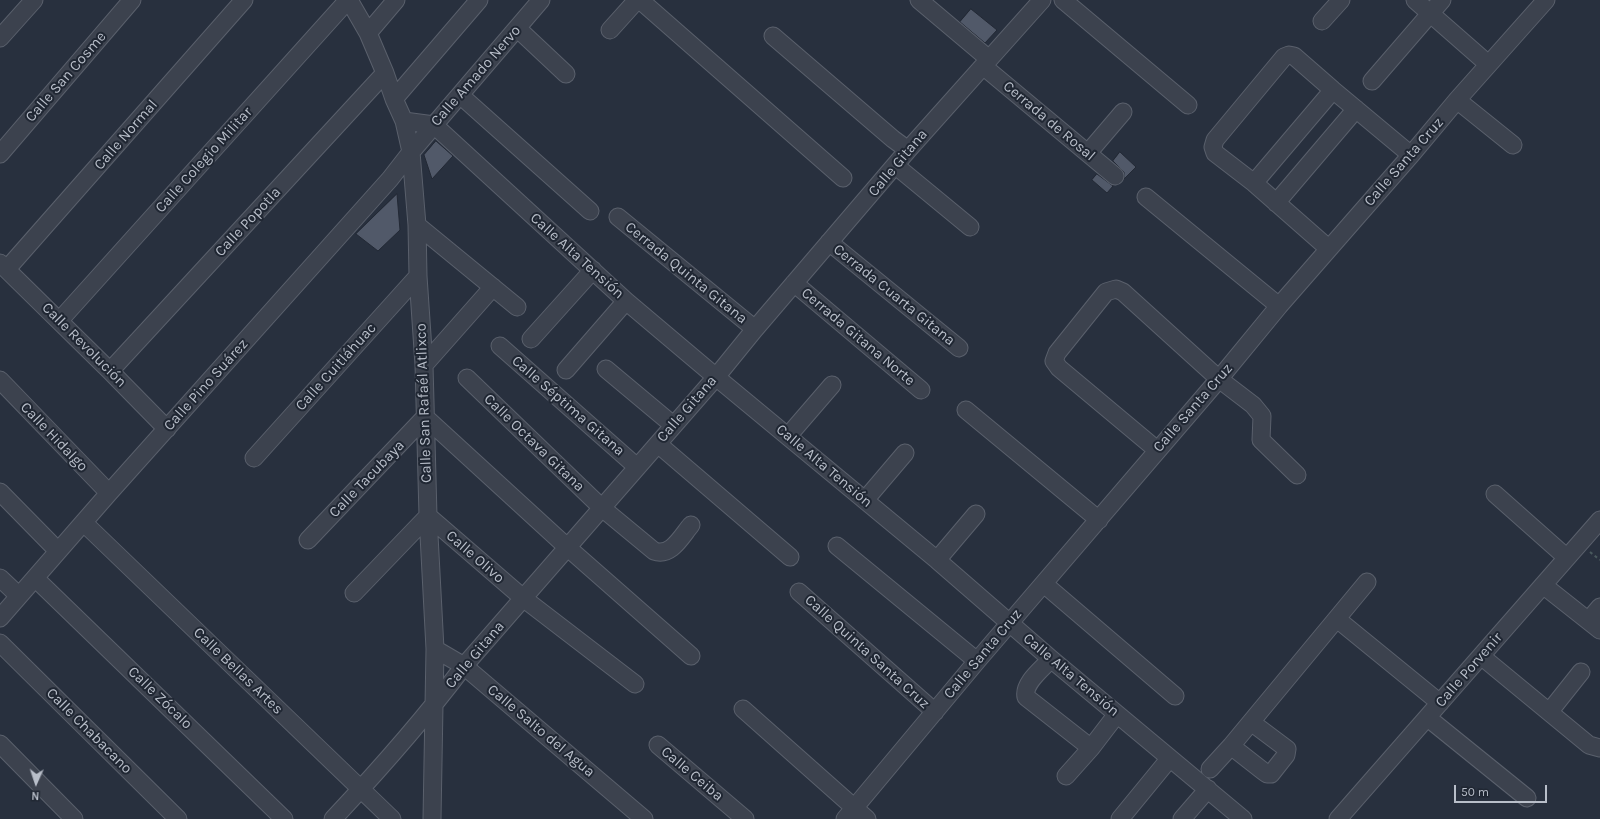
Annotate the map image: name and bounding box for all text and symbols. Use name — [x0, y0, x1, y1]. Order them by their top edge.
street label: Calle Amado Nervo — [427, 22, 525, 130]
street label: Calle San Cosme — [22, 28, 110, 126]
street label: Cerrada de Rosal — [999, 77, 1099, 165]
street label: Calle Normal — [91, 96, 161, 174]
street label: Calle Colegio Militar — [152, 103, 256, 217]
street label: Calle Santa Cruz — [1361, 114, 1447, 210]
street label: Calle Gitana — [865, 126, 931, 200]
street label: Calle Popotla — [211, 183, 285, 261]
street label: Calle Alta Tensión — [526, 209, 628, 303]
street label: Cerrada Quinta Gitana — [621, 218, 751, 328]
street label: Cerrada Cuarta Gitana — [829, 240, 959, 350]
street label: Cerrada Gitana Norte — [798, 284, 918, 390]
street label: Calle Revolución — [38, 299, 130, 391]
street label: Calle Cuitláhuac — [292, 319, 380, 415]
street label: Calle San Rafaél Atlixco — [412, 323, 436, 483]
street label: Calle Pino Suárez — [160, 335, 252, 435]
street label: Calle Séptima Gitana — [508, 352, 628, 460]
street label: Calle Santa Cruz — [1150, 360, 1236, 456]
street label: Calle Gitana — [653, 372, 721, 446]
street label: Calle Octava Gitana — [480, 390, 588, 496]
street label: Calle Hidalgo — [16, 399, 92, 475]
street label: Calle Alta Tensión — [772, 420, 876, 512]
street label: Calle Tacubaya — [326, 436, 408, 522]
street label: Calle Olivo — [442, 527, 508, 587]
street label: Calle Quinta Santa Cruz — [801, 591, 933, 713]
street label: Calle Santa Cruz — [940, 605, 1026, 703]
street label: Calle Gitana — [442, 618, 508, 692]
street label: Calle Bellas Artes — [189, 624, 287, 718]
street label: Calle Alta Tensión — [1019, 629, 1123, 721]
street label: Calle Porvenir — [1432, 629, 1506, 711]
street label: Calle Zócalo — [124, 663, 196, 733]
street label: Calle Salto del Agua — [484, 681, 598, 781]
street label: Calle Chabacano — [42, 684, 136, 778]
street label: Calle Ceiba — [657, 743, 727, 805]
north arrow — [16, 763, 56, 803]
scale bar — [1456, 777, 1549, 803]
text: 50 m — [1461, 785, 1489, 799]
text: N — [31, 789, 40, 802]

